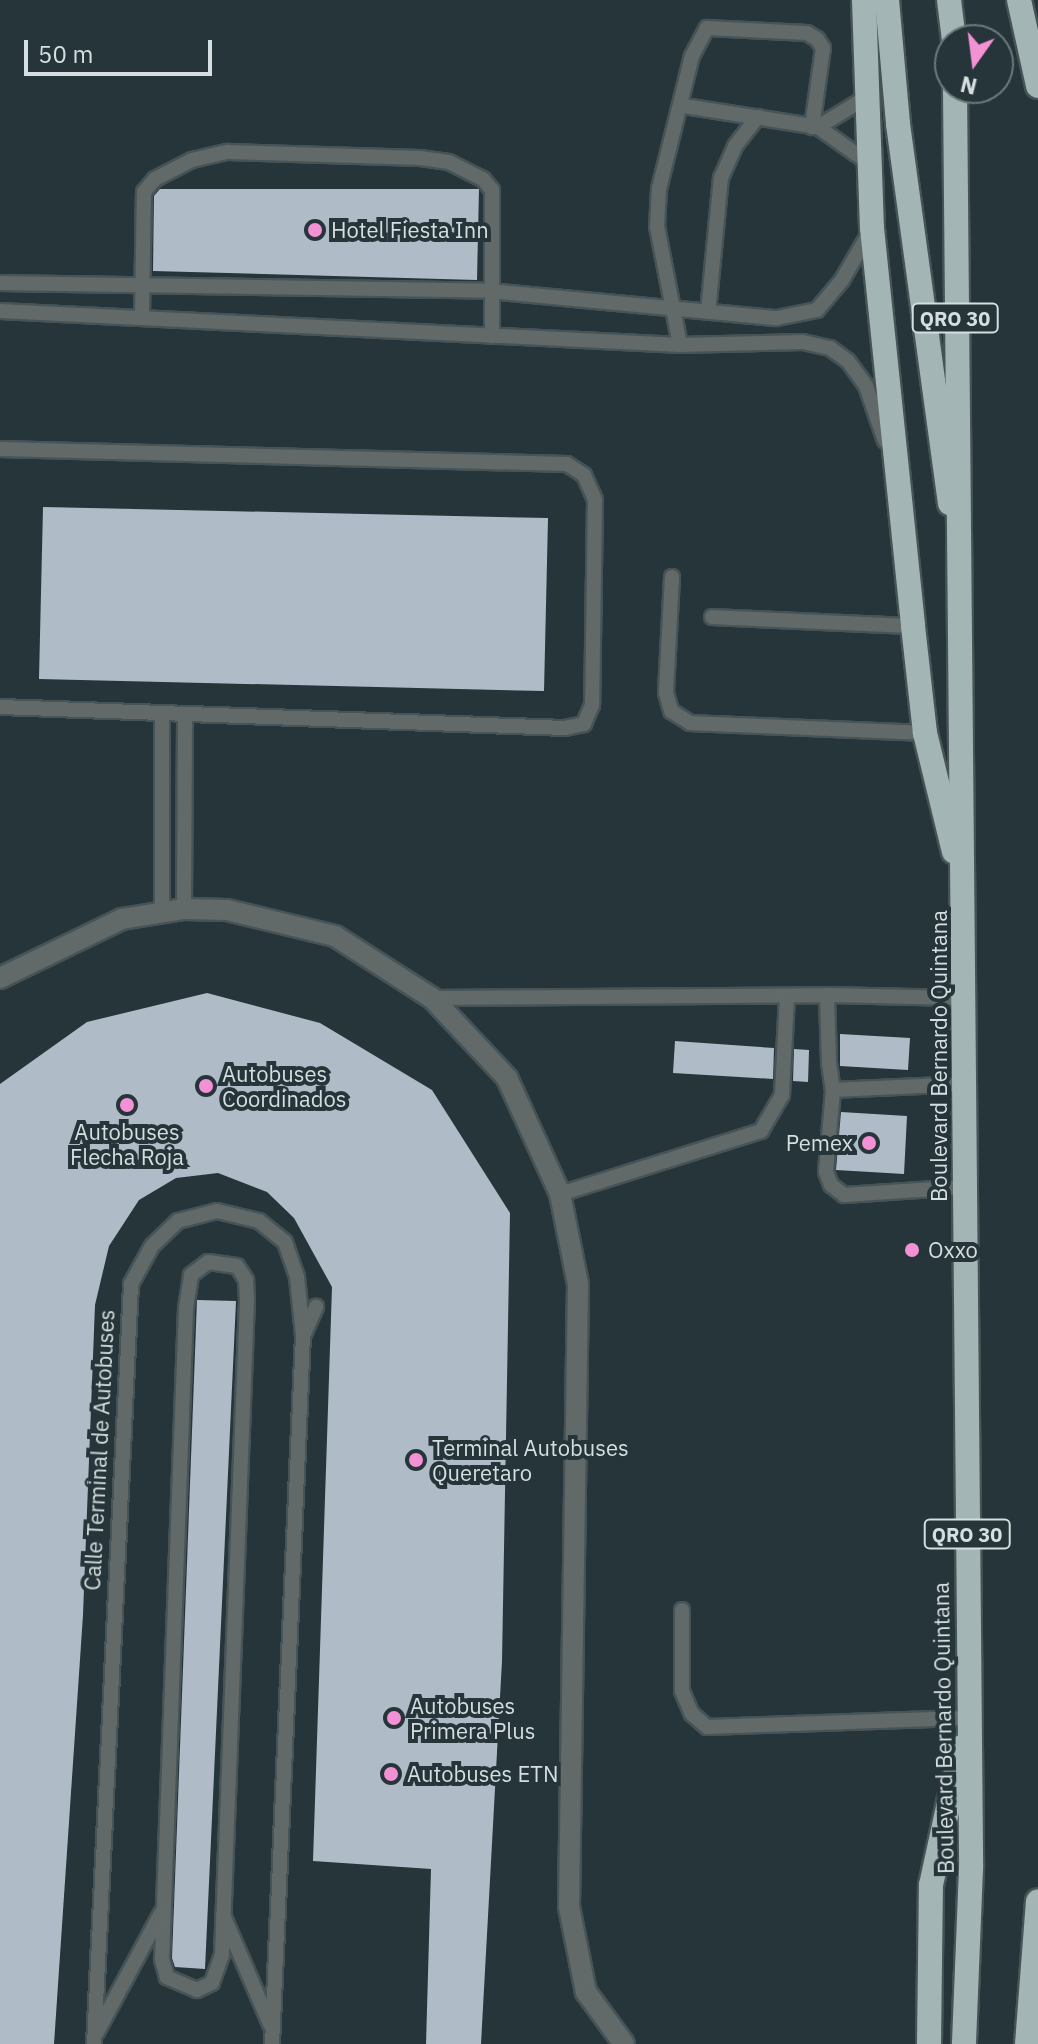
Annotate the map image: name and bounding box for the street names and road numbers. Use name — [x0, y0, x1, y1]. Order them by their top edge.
road number: QRO 30 — [911, 302, 999, 334]
street label: Boulevard Bernardo Quintana — [926, 910, 952, 1202]
street label: Calle Terminal de Autobuses — [78, 1309, 120, 1591]
road number: QRO 30 — [923, 1518, 1011, 1550]
street label: Boulevard Bernardo Quintana — [927, 1582, 959, 1874]

